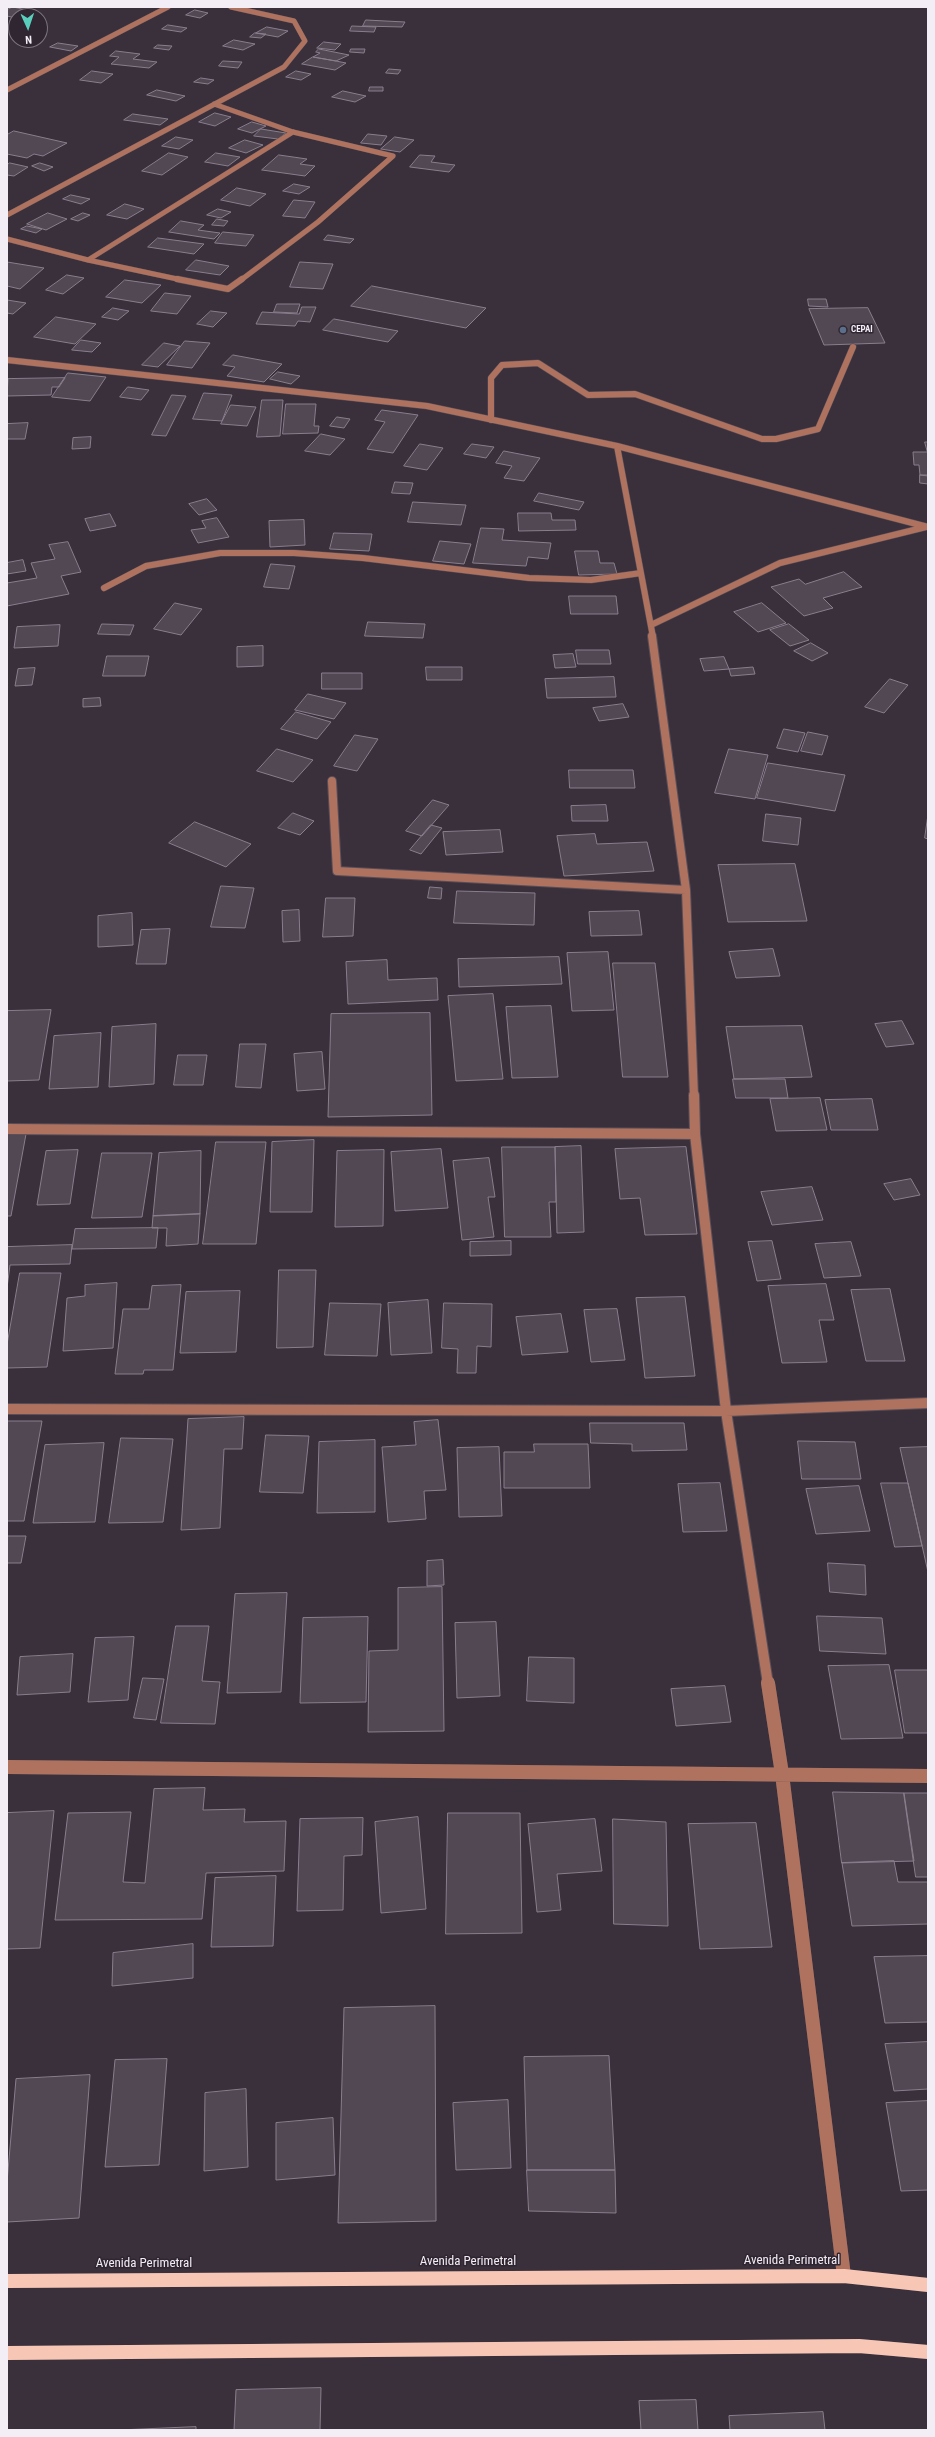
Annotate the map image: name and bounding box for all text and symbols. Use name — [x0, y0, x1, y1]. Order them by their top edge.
north arrow — [8, 8, 48, 48]
text: N — [25, 33, 32, 46]
marker: CEPAI — [838, 325, 848, 335]
place label: CEPAI — [851, 325, 873, 335]
street label: Avenida Perimetral — [744, 2253, 840, 2269]
street label: Avenida Perimetral — [420, 2254, 516, 2270]
street label: Avenida Perimetral — [96, 2256, 192, 2272]

